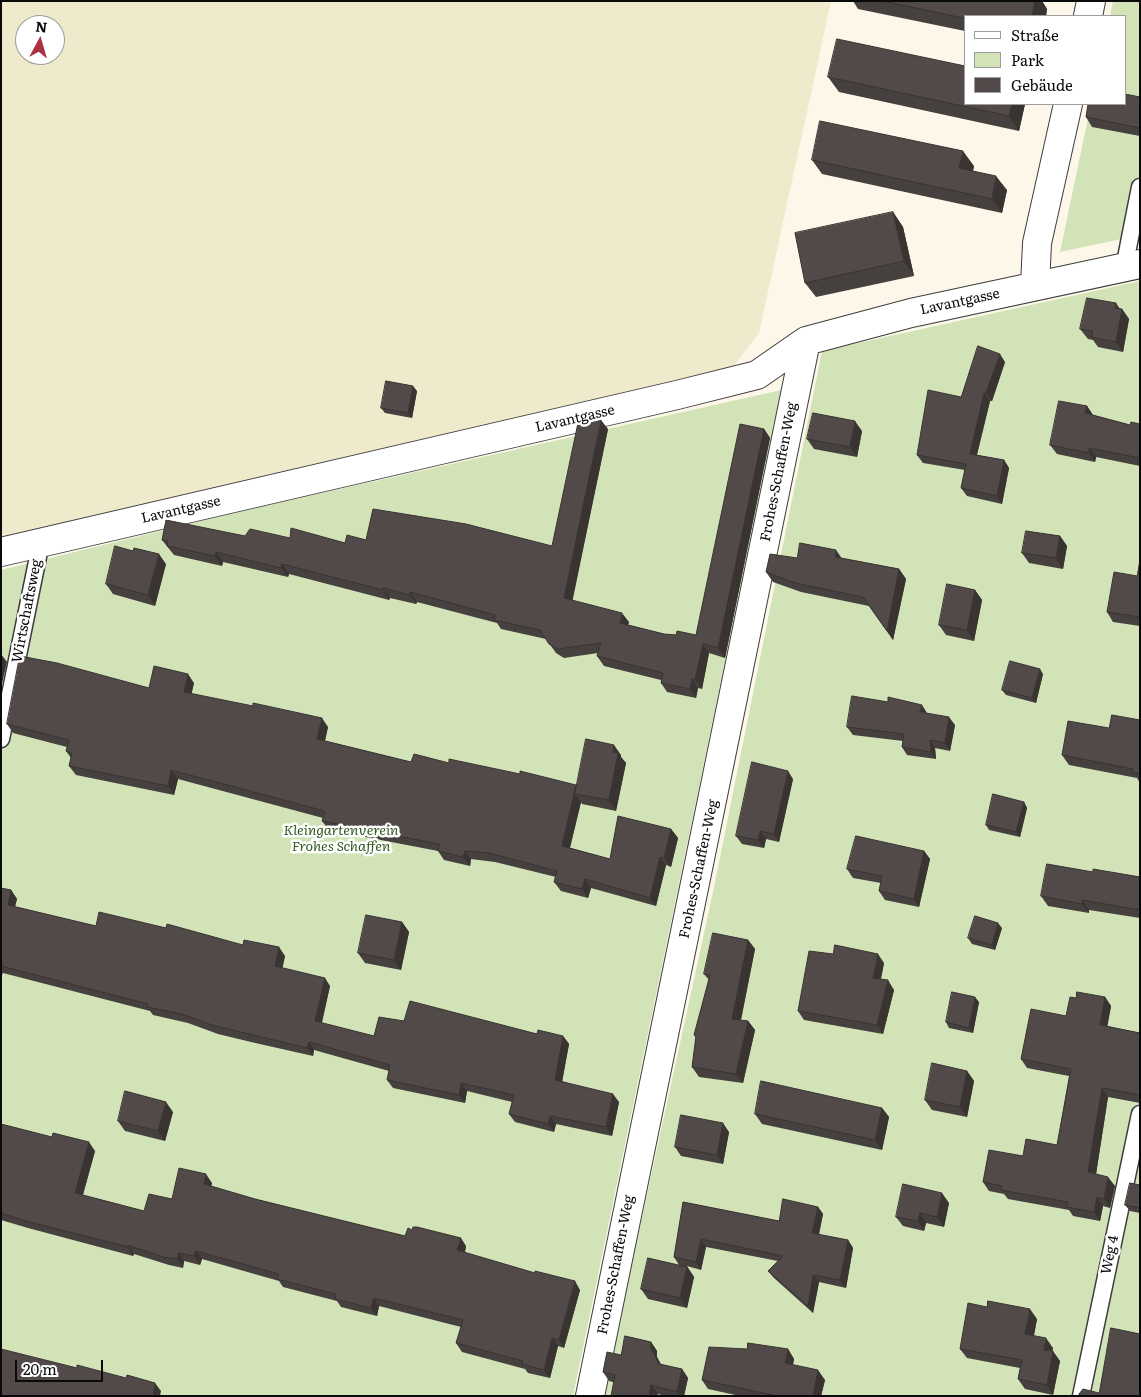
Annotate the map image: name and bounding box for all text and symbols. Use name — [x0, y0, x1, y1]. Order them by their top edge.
north arrow — [15, 15, 65, 65]
legend — [964, 15, 1126, 105]
text: N — [35, 16, 48, 37]
text: Straße — [1011, 23, 1059, 46]
text: Park — [1011, 48, 1044, 71]
text: Gebäude — [1011, 73, 1073, 96]
street label: Lavantgasse — [919, 285, 1001, 319]
street label: Frohes-Schaffen-Weg — [757, 401, 801, 543]
street label: Lavantgasse — [534, 402, 616, 436]
street label: Lavantgasse — [140, 493, 222, 527]
street label: Wirtschaftsweg — [9, 558, 45, 664]
street label: Frohes-Schaffen-Weg — [676, 798, 722, 940]
park label: Kleingartenverein Frohes Schaffen — [284, 823, 398, 856]
street label: Frohes-Schaffen-Weg — [594, 1194, 638, 1336]
street label: Weg 4 — [1098, 1234, 1122, 1276]
scale bar — [18, 1350, 105, 1382]
text: 20 m — [23, 1357, 57, 1380]

